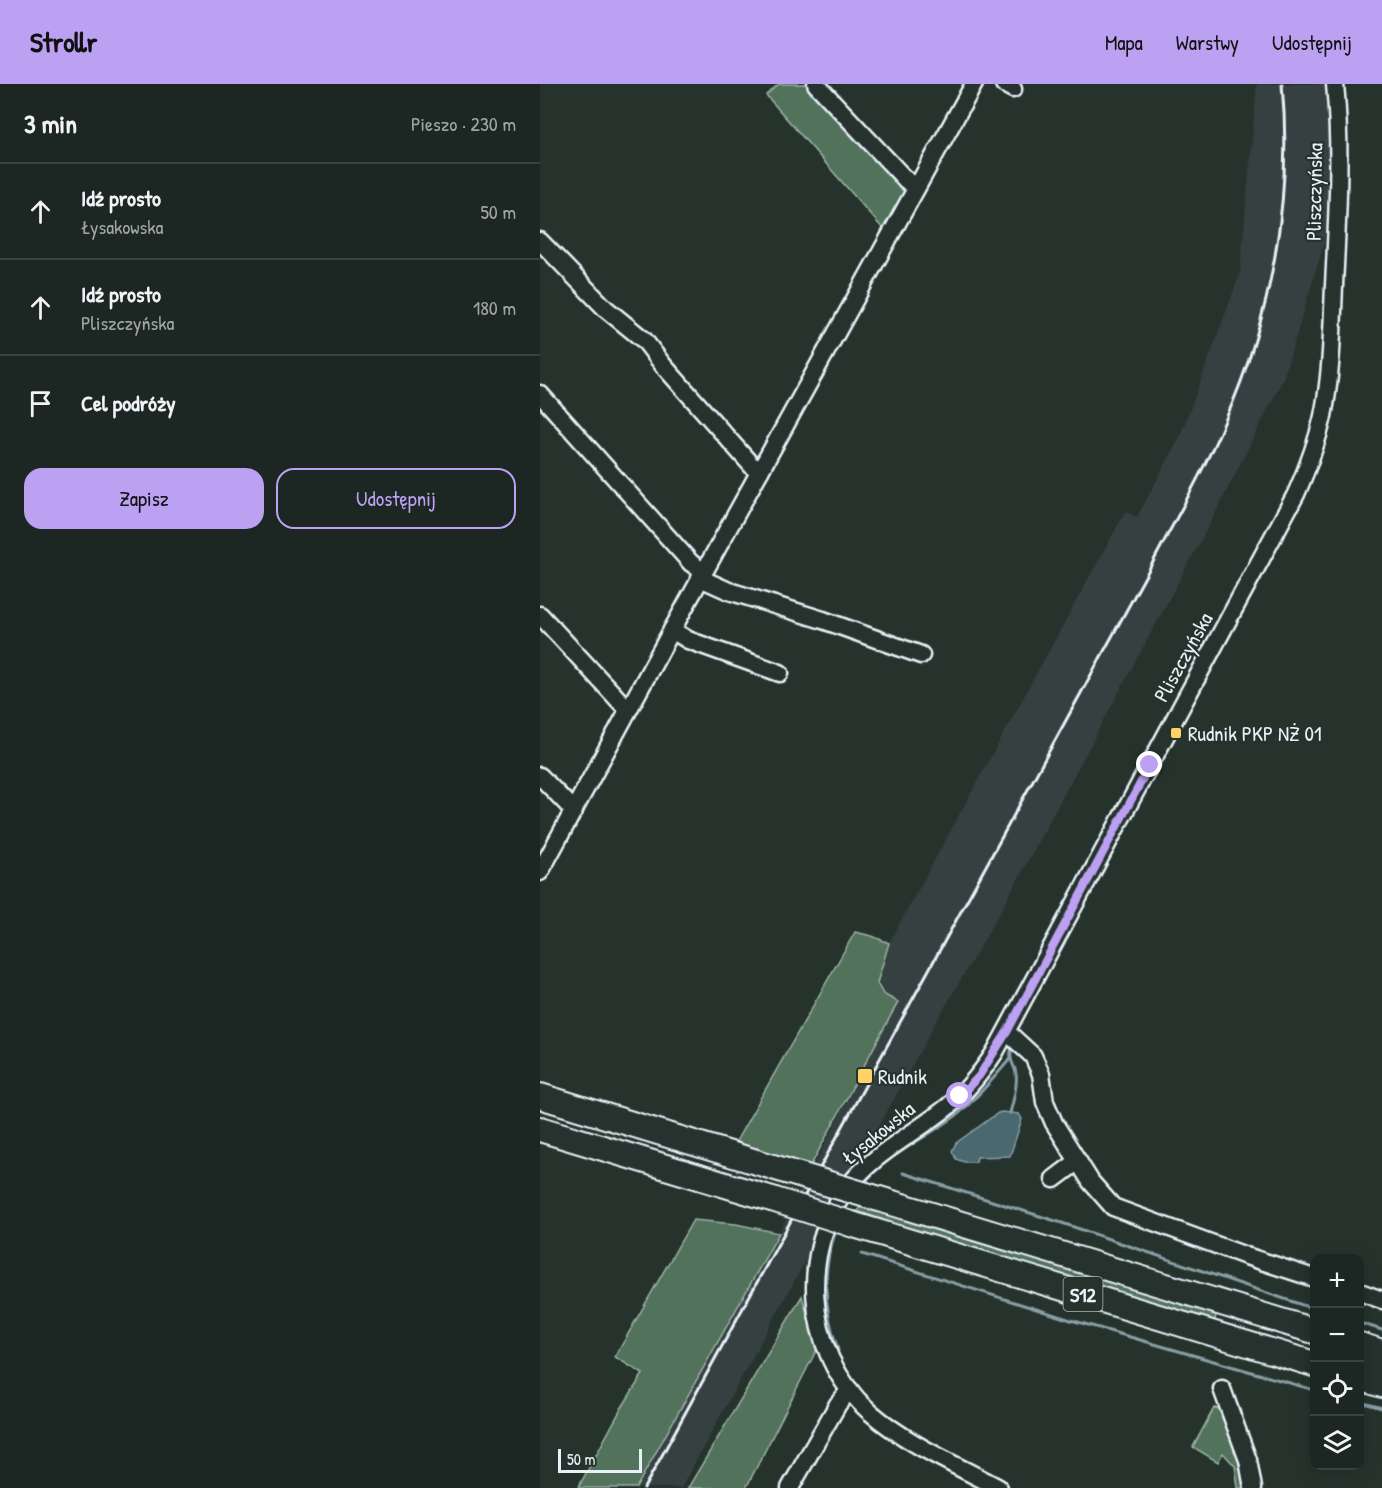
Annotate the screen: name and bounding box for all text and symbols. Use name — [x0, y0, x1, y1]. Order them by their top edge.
text: Strollr — [30, 23, 97, 61]
text: Mapa — [1105, 28, 1143, 57]
text: Warstwy — [1176, 28, 1239, 57]
text: Udostępnij — [1272, 28, 1352, 57]
text: 3 min — [24, 106, 77, 141]
text: Pieszo · 230 m — [411, 110, 516, 137]
street label: Pliszczyńska — [1299, 143, 1329, 241]
text: Idź prosto — [81, 183, 161, 213]
icon: ahead — [24, 195, 57, 228]
text: 50 m — [480, 198, 516, 225]
text: Łysakowska — [81, 213, 163, 240]
text: Idź prosto — [81, 279, 161, 309]
icon: ahead — [24, 291, 57, 324]
text: 180 m — [473, 294, 516, 321]
text: Pliszczyńska — [81, 309, 174, 336]
icon: arrive — [24, 387, 57, 420]
text: Cel podróży — [81, 388, 176, 418]
button: Zapisz — [24, 468, 264, 529]
button: Udostępnij — [276, 468, 516, 529]
street label: Pliszczyńska — [1147, 607, 1219, 707]
place label: Rudnik PKP NŻ 01 — [1188, 719, 1322, 748]
marker: Rudnik PKP NŻ 01 — [1169, 726, 1183, 740]
route end — [1136, 751, 1162, 777]
place label: Rudnik — [878, 1062, 927, 1091]
marker: Rudnik — [856, 1067, 874, 1085]
route start — [946, 1082, 972, 1108]
street label: Łysakowska — [835, 1094, 921, 1172]
map controls — [1310, 1254, 1364, 1470]
button: + — [1310, 1254, 1364, 1308]
road number: S12 — [1064, 1277, 1102, 1311]
button: − — [1310, 1308, 1364, 1362]
button: locate — [1310, 1362, 1364, 1416]
button: layers — [1310, 1416, 1364, 1470]
scale bar — [558, 1446, 642, 1474]
text: 50 m — [567, 1448, 596, 1470]

